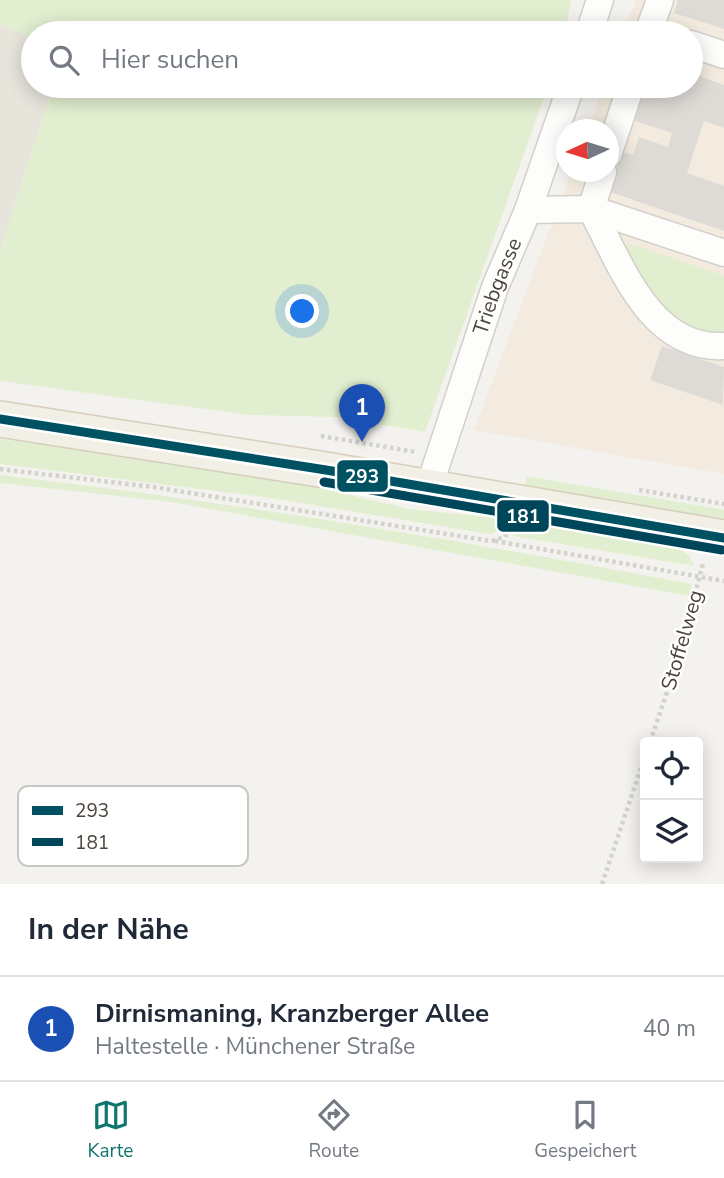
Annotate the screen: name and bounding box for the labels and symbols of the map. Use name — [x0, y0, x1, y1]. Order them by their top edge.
north arrow — [556, 119, 619, 182]
street label: Triebgasse — [466, 233, 528, 338]
your location — [285, 294, 319, 328]
pin: 1 — [339, 384, 385, 442]
line badge: 293 — [336, 459, 389, 493]
text: 293 — [345, 464, 379, 490]
line badge: 181 — [496, 499, 550, 533]
text: 181 — [506, 504, 540, 530]
street label: Stoffelweg — [654, 587, 710, 693]
legend — [18, 786, 248, 866]
text: 293 — [75, 798, 109, 824]
text: 181 — [75, 830, 109, 856]

